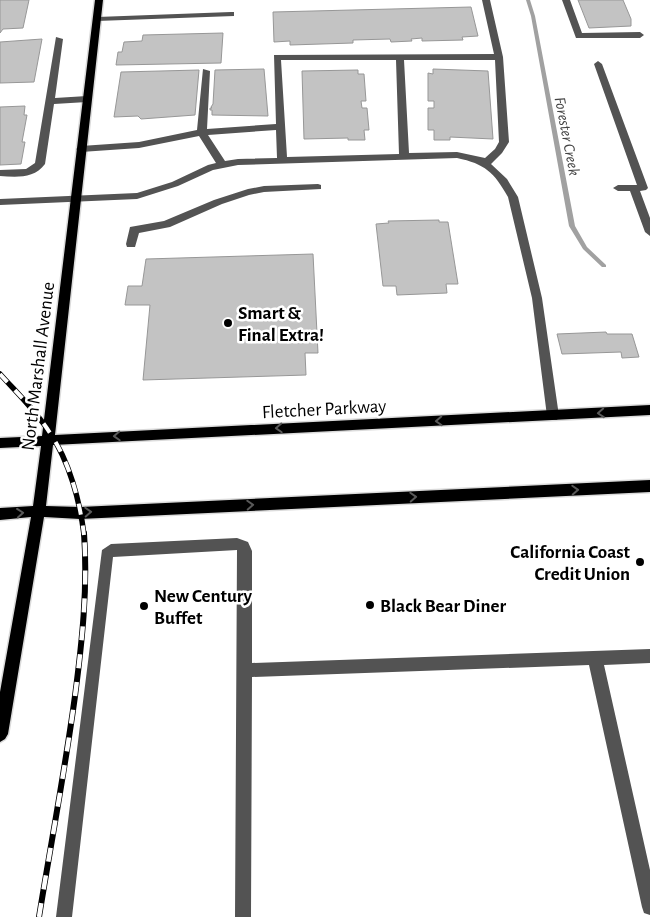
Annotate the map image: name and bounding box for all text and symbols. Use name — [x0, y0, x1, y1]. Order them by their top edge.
water label: Forester Creek — [552, 95, 583, 177]
street label: North Marshall Avenue — [19, 281, 58, 452]
place label: Smart & Final Extra! — [238, 304, 324, 345]
marker: Smart & Final Extra! — [222, 317, 234, 329]
street label: Fletcher Parkway — [261, 397, 387, 422]
one-way arrow — [597, 407, 605, 418]
one-way arrow — [435, 416, 442, 426]
one-way arrow — [275, 423, 283, 434]
one-way arrow — [113, 431, 121, 442]
one-way arrow — [571, 484, 579, 495]
one-way arrow — [409, 492, 417, 503]
one-way arrow — [247, 499, 255, 510]
one-way arrow — [16, 507, 24, 518]
one-way arrow — [84, 507, 92, 518]
place label: California Coast Credit Union — [510, 543, 631, 584]
marker: California Coast Credit Union — [634, 556, 646, 568]
place label: New Century Buffet — [154, 587, 252, 628]
place label: Black Bear Diner — [380, 597, 506, 616]
marker: Black Bear Diner — [364, 599, 376, 611]
marker: New Century Buffet — [138, 600, 150, 612]

